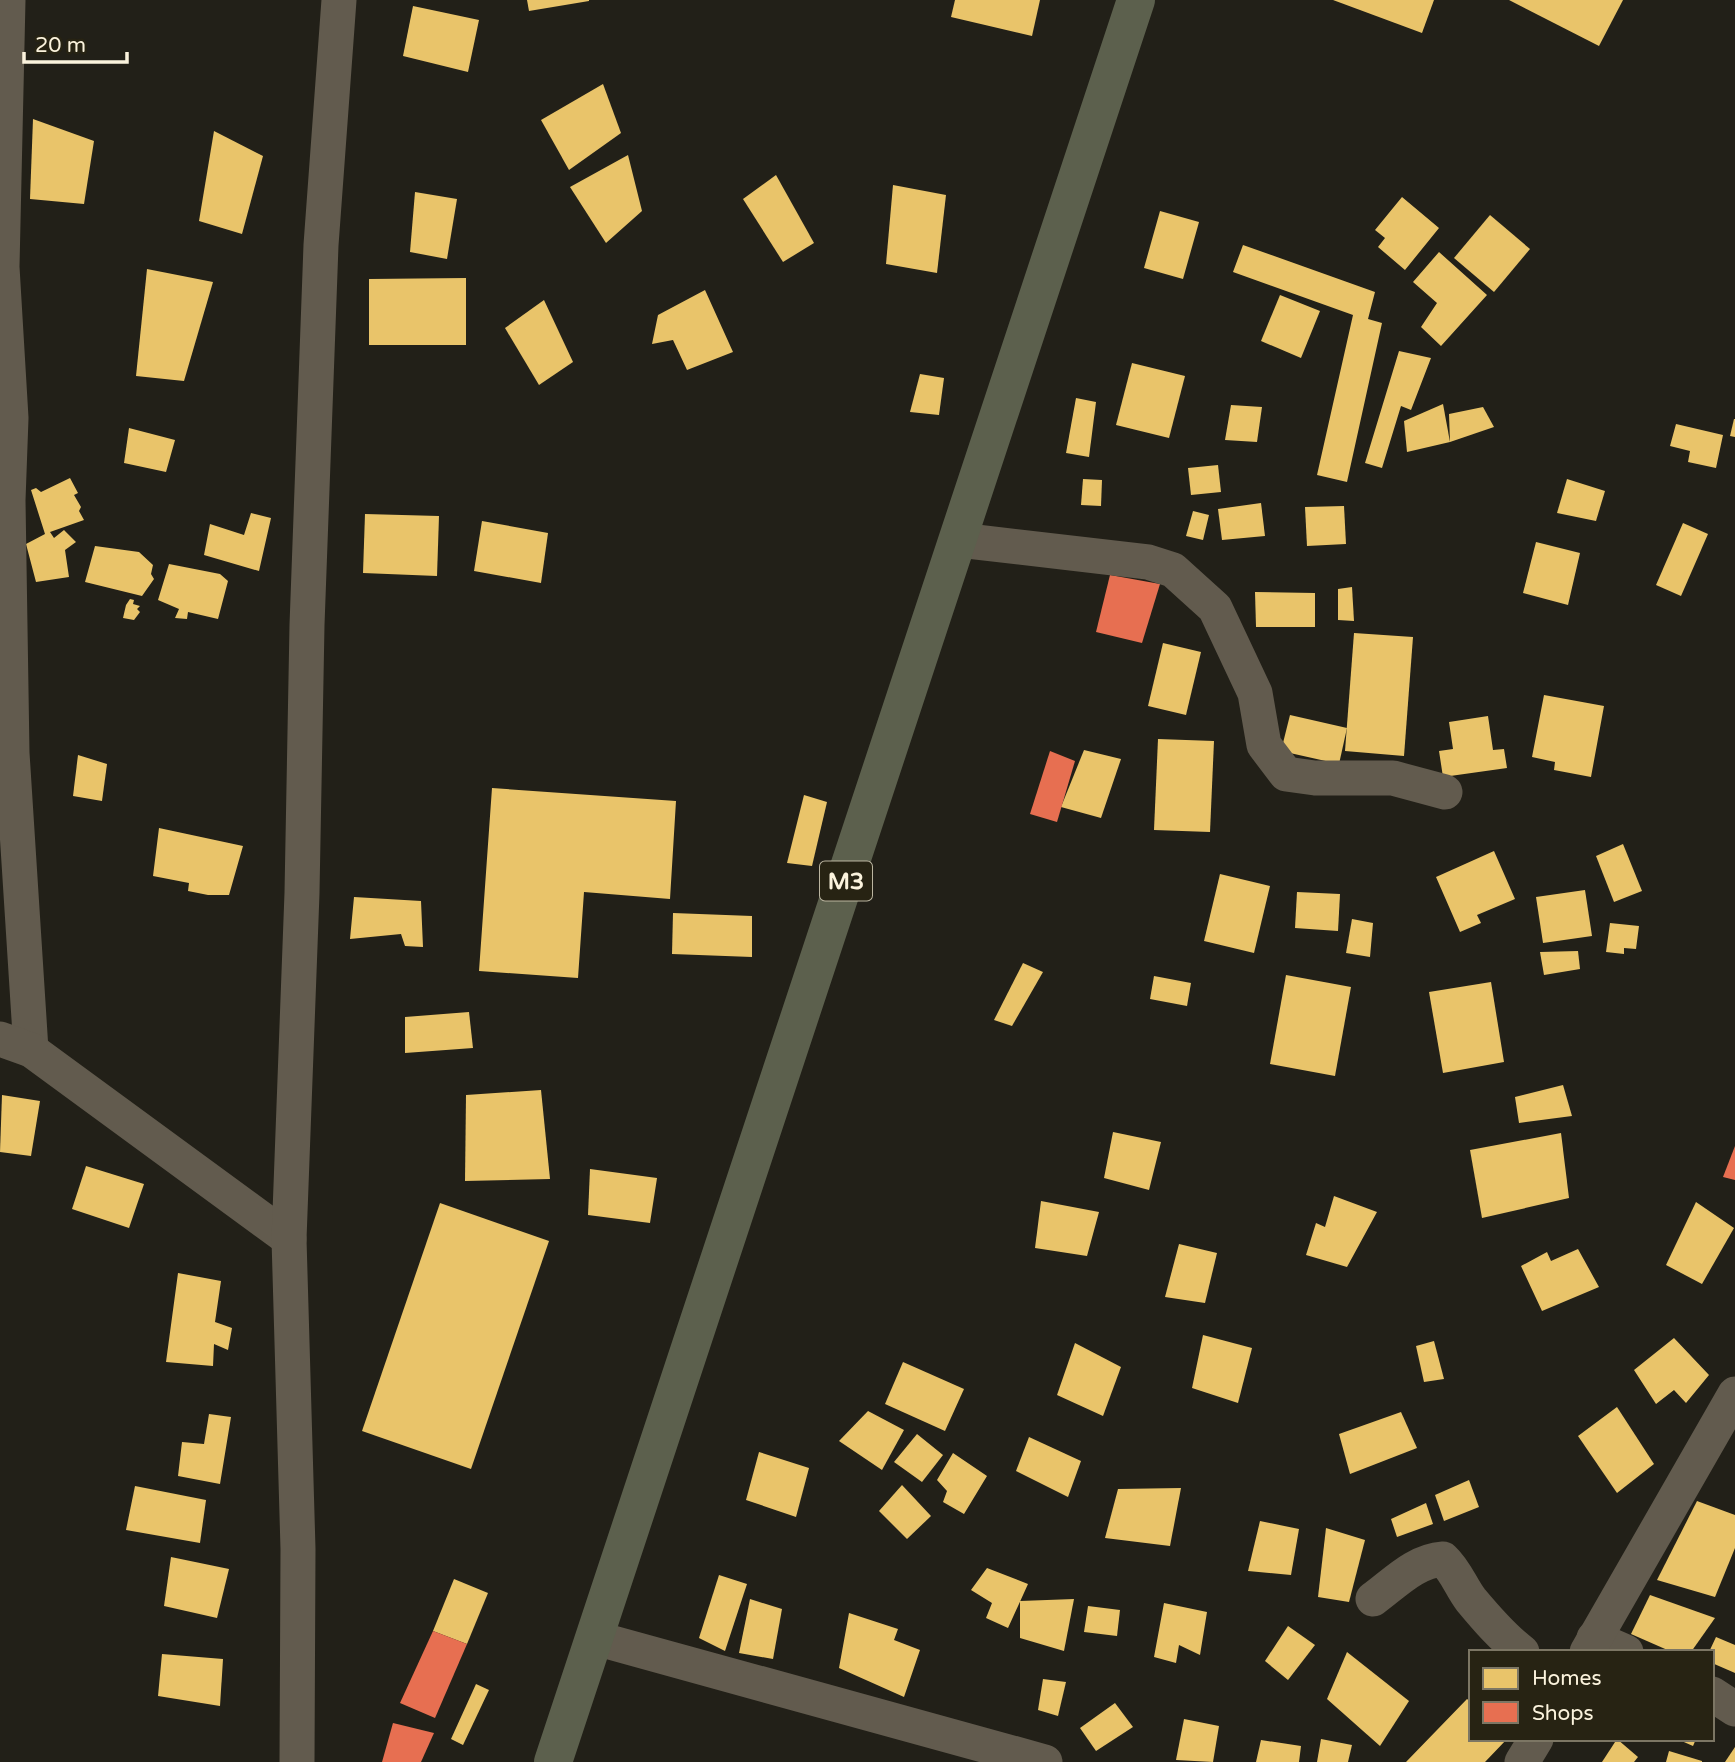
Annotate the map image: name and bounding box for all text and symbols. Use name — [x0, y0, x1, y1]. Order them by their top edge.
scale bar — [24, 21, 128, 65]
text: 20 m — [35, 33, 86, 58]
road number: M3 — [820, 862, 872, 900]
legend — [1469, 1650, 1714, 1741]
text: Homes — [1532, 1666, 1602, 1691]
text: Shops — [1532, 1701, 1594, 1726]

